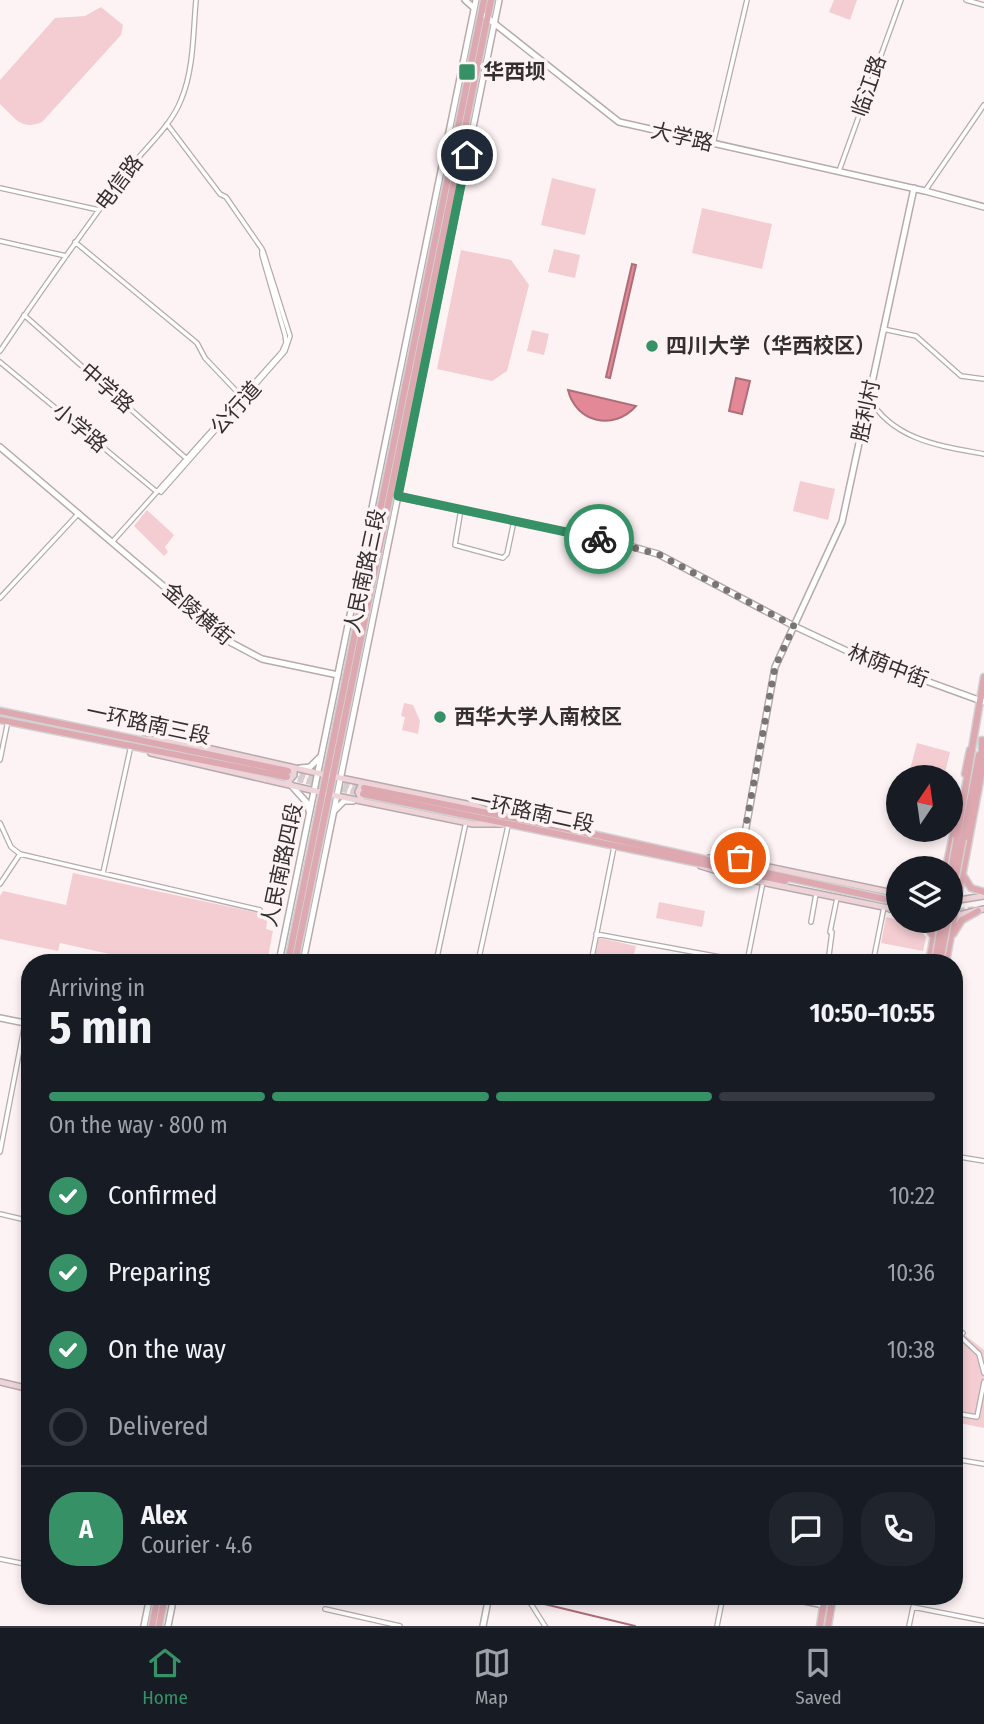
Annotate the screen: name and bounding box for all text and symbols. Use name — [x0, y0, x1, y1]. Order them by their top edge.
street label: 临江路 — [846, 52, 892, 120]
place label: 华西坝 — [483, 59, 546, 85]
marker: 华西坝 — [457, 62, 477, 82]
street label: 大学路 — [648, 117, 716, 157]
pin — [437, 125, 497, 185]
icon: home — [448, 136, 486, 174]
street label: 电信路 — [90, 150, 148, 216]
place label: 四川大学（华西校区） — [666, 333, 876, 359]
marker: 四川大学（华西校区） — [644, 338, 660, 354]
street label: 中学路 — [75, 358, 139, 418]
street label: 公行道 — [205, 376, 267, 440]
street label: 胜利村 — [847, 377, 885, 445]
street label: 小学路 — [48, 398, 112, 458]
courier — [564, 504, 634, 574]
street label: 人民南路三段 — [339, 507, 391, 635]
icon: bike — [580, 520, 618, 558]
street label: 金陵横街 — [157, 577, 239, 651]
street label: 林荫中街 — [844, 639, 932, 693]
street label: 一环路南三段 — [84, 698, 212, 750]
place label: 西华大学人南校区 — [454, 704, 622, 730]
marker: 西华大学人南校区 — [432, 709, 448, 725]
north arrow — [886, 765, 962, 842]
map controls — [886, 765, 963, 933]
street label: 一环路南二段 — [468, 786, 596, 838]
street label: 人民南路四段 — [256, 801, 308, 929]
pin — [710, 828, 770, 888]
icon: bag — [721, 839, 759, 877]
button: layers — [886, 856, 963, 933]
text: Arriving in — [49, 974, 145, 1002]
text: 10:50–10:55 — [809, 998, 935, 1029]
text: 5 min — [49, 1000, 152, 1055]
text: On the way · 800 m — [49, 1111, 228, 1139]
icon: check — [49, 1177, 87, 1215]
text: Confirmed — [108, 1180, 218, 1211]
text: 10:22 — [889, 1182, 935, 1210]
icon: check — [49, 1254, 87, 1292]
text: Preparing — [108, 1257, 210, 1288]
text: 10:36 — [887, 1259, 935, 1287]
icon: check — [49, 1331, 87, 1369]
text: On the way — [108, 1334, 226, 1365]
text: 10:38 — [887, 1336, 935, 1364]
text: Delivered — [108, 1411, 209, 1442]
button: chat — [769, 1492, 843, 1566]
button: phone — [861, 1492, 935, 1566]
text: Alex — [141, 1500, 187, 1531]
text: A — [79, 1514, 93, 1545]
text: Courier · 4.6 — [141, 1531, 252, 1559]
tab: Home — [142, 1644, 188, 1709]
tab: Map — [473, 1644, 511, 1709]
tab: Saved — [795, 1644, 842, 1709]

